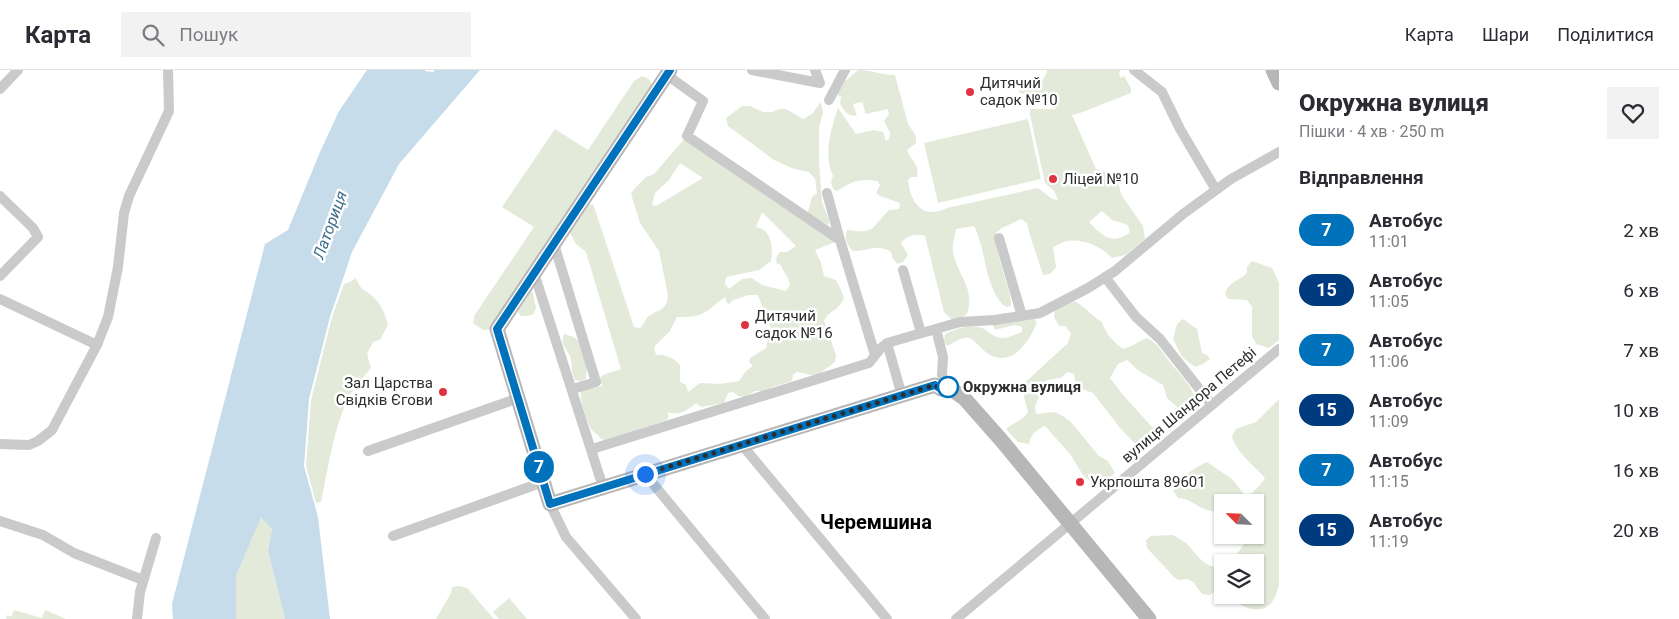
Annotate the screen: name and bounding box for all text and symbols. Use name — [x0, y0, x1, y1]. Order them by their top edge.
search box — [121, 12, 471, 57]
text: Карта — [25, 21, 91, 49]
icon: search — [139, 21, 167, 49]
text: Пошук — [179, 23, 238, 46]
text: Карта — [1405, 24, 1454, 45]
text: Шари — [1482, 24, 1529, 45]
text: Поділитися — [1557, 24, 1654, 45]
place label: Дитячий садок №10 — [980, 74, 1058, 109]
marker: Дитячий садок №10 — [964, 86, 976, 98]
button: heart — [1607, 87, 1659, 139]
text: Окружна вулиця — [1299, 89, 1489, 117]
text: Пішки · 4 хв · 250 m — [1299, 122, 1444, 141]
text: Відправлення — [1299, 166, 1424, 189]
place label: Ліцей №10 — [1063, 170, 1139, 188]
marker: Ліцей №10 — [1047, 173, 1059, 185]
water label: Латориця — [309, 188, 351, 262]
text: Автобус — [1369, 209, 1443, 232]
text: 7 — [1321, 219, 1332, 240]
text: 2 хв — [1623, 219, 1659, 242]
text: 11:01 — [1369, 232, 1409, 251]
text: Автобус — [1369, 269, 1443, 292]
text: 15 — [1316, 279, 1337, 300]
text: 6 хв — [1623, 279, 1659, 302]
text: 11:05 — [1369, 292, 1409, 311]
place label: Дитячий садок №16 — [755, 307, 833, 342]
marker: Дитячий садок №16 — [739, 319, 751, 331]
text: Автобус — [1369, 329, 1443, 352]
text: 7 — [1321, 339, 1332, 360]
text: 7 хв — [1623, 339, 1659, 362]
street label: вулиця Шандора Петефі — [1118, 343, 1260, 467]
text: 11:06 — [1369, 352, 1409, 371]
place label: Зал Царства Свідків Єгови — [336, 374, 433, 409]
marker: Окружна вулиця — [937, 376, 959, 398]
place label: Окружна вулиця — [963, 378, 1081, 396]
marker: Зал Царства Свідків Єгови — [437, 386, 449, 398]
text: Автобус — [1369, 389, 1443, 412]
text: 15 — [1316, 399, 1337, 420]
text: 10 хв — [1613, 399, 1659, 422]
text: 11:09 — [1369, 412, 1409, 431]
text: Автобус — [1369, 449, 1443, 472]
line badge: 7 — [523, 451, 555, 483]
text: 7 — [534, 456, 544, 477]
text: 7 — [1321, 459, 1332, 480]
text: 16 хв — [1613, 459, 1659, 482]
your location — [633, 462, 658, 487]
text: 11:15 — [1369, 472, 1409, 491]
place label: Укрпошта 89601 — [1090, 473, 1206, 491]
marker: Укрпошта 89601 — [1074, 476, 1086, 488]
north arrow — [1214, 494, 1264, 544]
map controls — [1214, 494, 1264, 604]
text: Автобус — [1369, 509, 1443, 532]
district label: Черемшина — [820, 510, 932, 534]
text: 15 — [1316, 519, 1337, 540]
text: 20 хв — [1613, 519, 1659, 542]
text: 11:19 — [1369, 532, 1409, 551]
button: layers — [1214, 554, 1264, 604]

